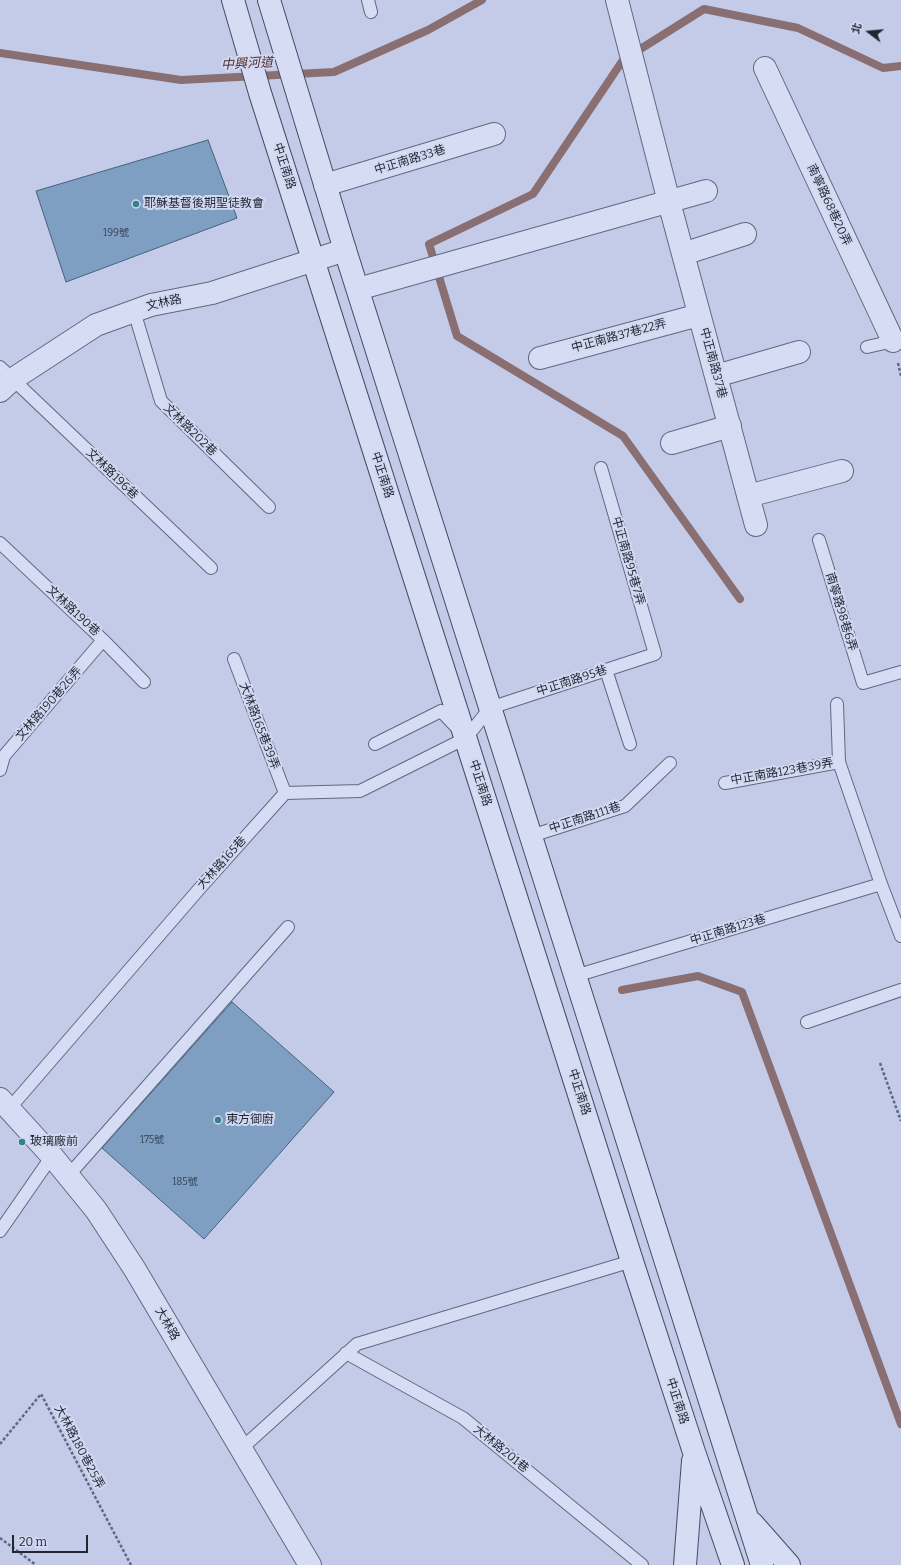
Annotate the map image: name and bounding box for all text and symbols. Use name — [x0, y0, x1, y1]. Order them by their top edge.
north arrow — [849, 12, 889, 52]
text: 北 — [849, 21, 865, 36]
water label: 中興河道 — [221, 55, 273, 73]
street label: 中正南路 — [270, 141, 298, 191]
street label: 中正南路33巷 — [373, 142, 447, 178]
street label: 南寧路68巷20弄 — [804, 162, 854, 248]
place label: 耶穌基督後期聖徒教會 — [144, 197, 264, 211]
marker: 耶穌基督後期聖徒教會 — [131, 199, 141, 209]
house number: 199號 — [103, 227, 129, 239]
street label: 文林路 — [145, 292, 183, 314]
street label: 中正南路37巷22弄 — [570, 316, 668, 356]
street label: 中正南路37巷 — [697, 326, 729, 400]
street label: 文林路202巷 — [160, 401, 220, 459]
street label: 文林路196巷 — [83, 446, 141, 502]
street label: 中正南路 — [368, 450, 396, 500]
street label: 中正南路95巷7弄 — [608, 515, 648, 607]
street label: 南寧路98巷6弄 — [822, 571, 860, 653]
street label: 文林路190巷 — [43, 583, 103, 639]
street label: 中正南路95巷 — [535, 663, 609, 699]
street label: 文林路190巷26弄 — [13, 664, 85, 744]
street label: 大林路165巷39弄 — [236, 680, 282, 772]
street label: 中正南路123巷39弄 — [729, 756, 835, 788]
street label: 中正南路 — [466, 758, 494, 808]
street label: 中正南路111巷 — [547, 800, 623, 836]
street label: 大林路165巷 — [195, 834, 249, 892]
street label: 中正南路123巷 — [688, 912, 768, 948]
street label: 中正南路 — [565, 1067, 593, 1117]
place label: 東方御廚 — [226, 1113, 274, 1127]
marker: 東方御廚 — [213, 1115, 223, 1125]
house number: 175號 — [140, 1134, 164, 1146]
place label: 玻璃廠前 — [30, 1135, 78, 1149]
marker: 玻璃廠前 — [17, 1137, 27, 1147]
house number: 185號 — [172, 1176, 198, 1188]
street label: 大林路 — [152, 1305, 182, 1343]
street label: 中正南路 — [663, 1376, 691, 1426]
street label: 大林路180巷25弄 — [51, 1403, 107, 1491]
street label: 大林路201巷 — [470, 1422, 532, 1476]
scale bar — [14, 1527, 90, 1553]
text: 20 m — [19, 1535, 47, 1549]

